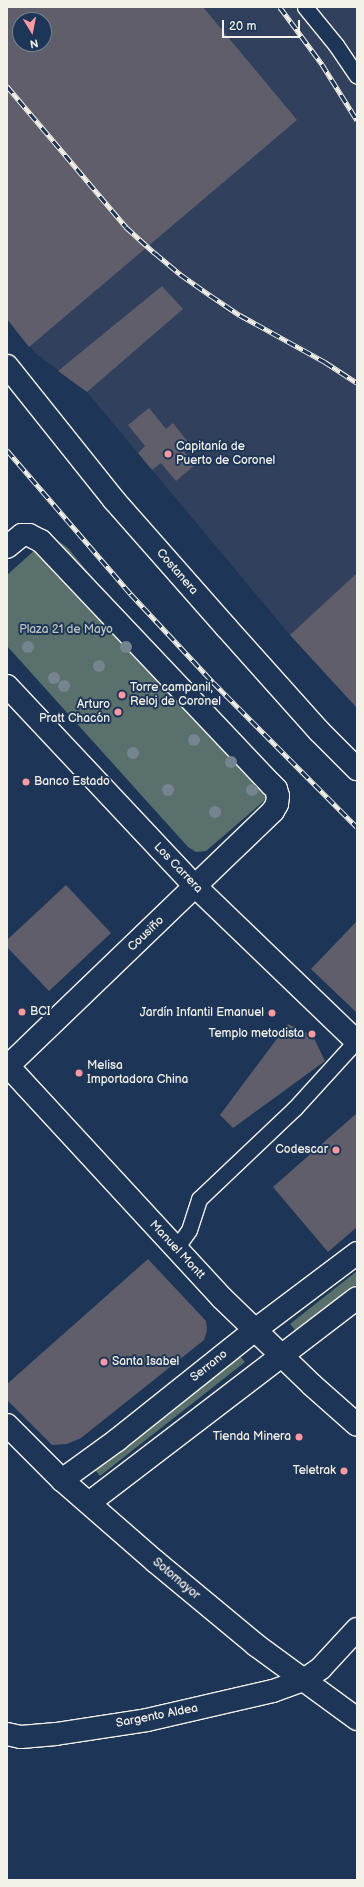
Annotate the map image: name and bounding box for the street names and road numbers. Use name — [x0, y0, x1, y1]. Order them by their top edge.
street label: Costanera — [153, 546, 201, 598]
street label: Los Carrera — [150, 840, 206, 896]
street label: Cousiño — [125, 913, 167, 955]
street label: Manuel Montt — [146, 1218, 208, 1282]
street label: Serrano — [188, 1347, 230, 1385]
street label: Sotomayor — [150, 1555, 202, 1603]
street label: Sargento Aldea — [115, 1701, 199, 1731]

